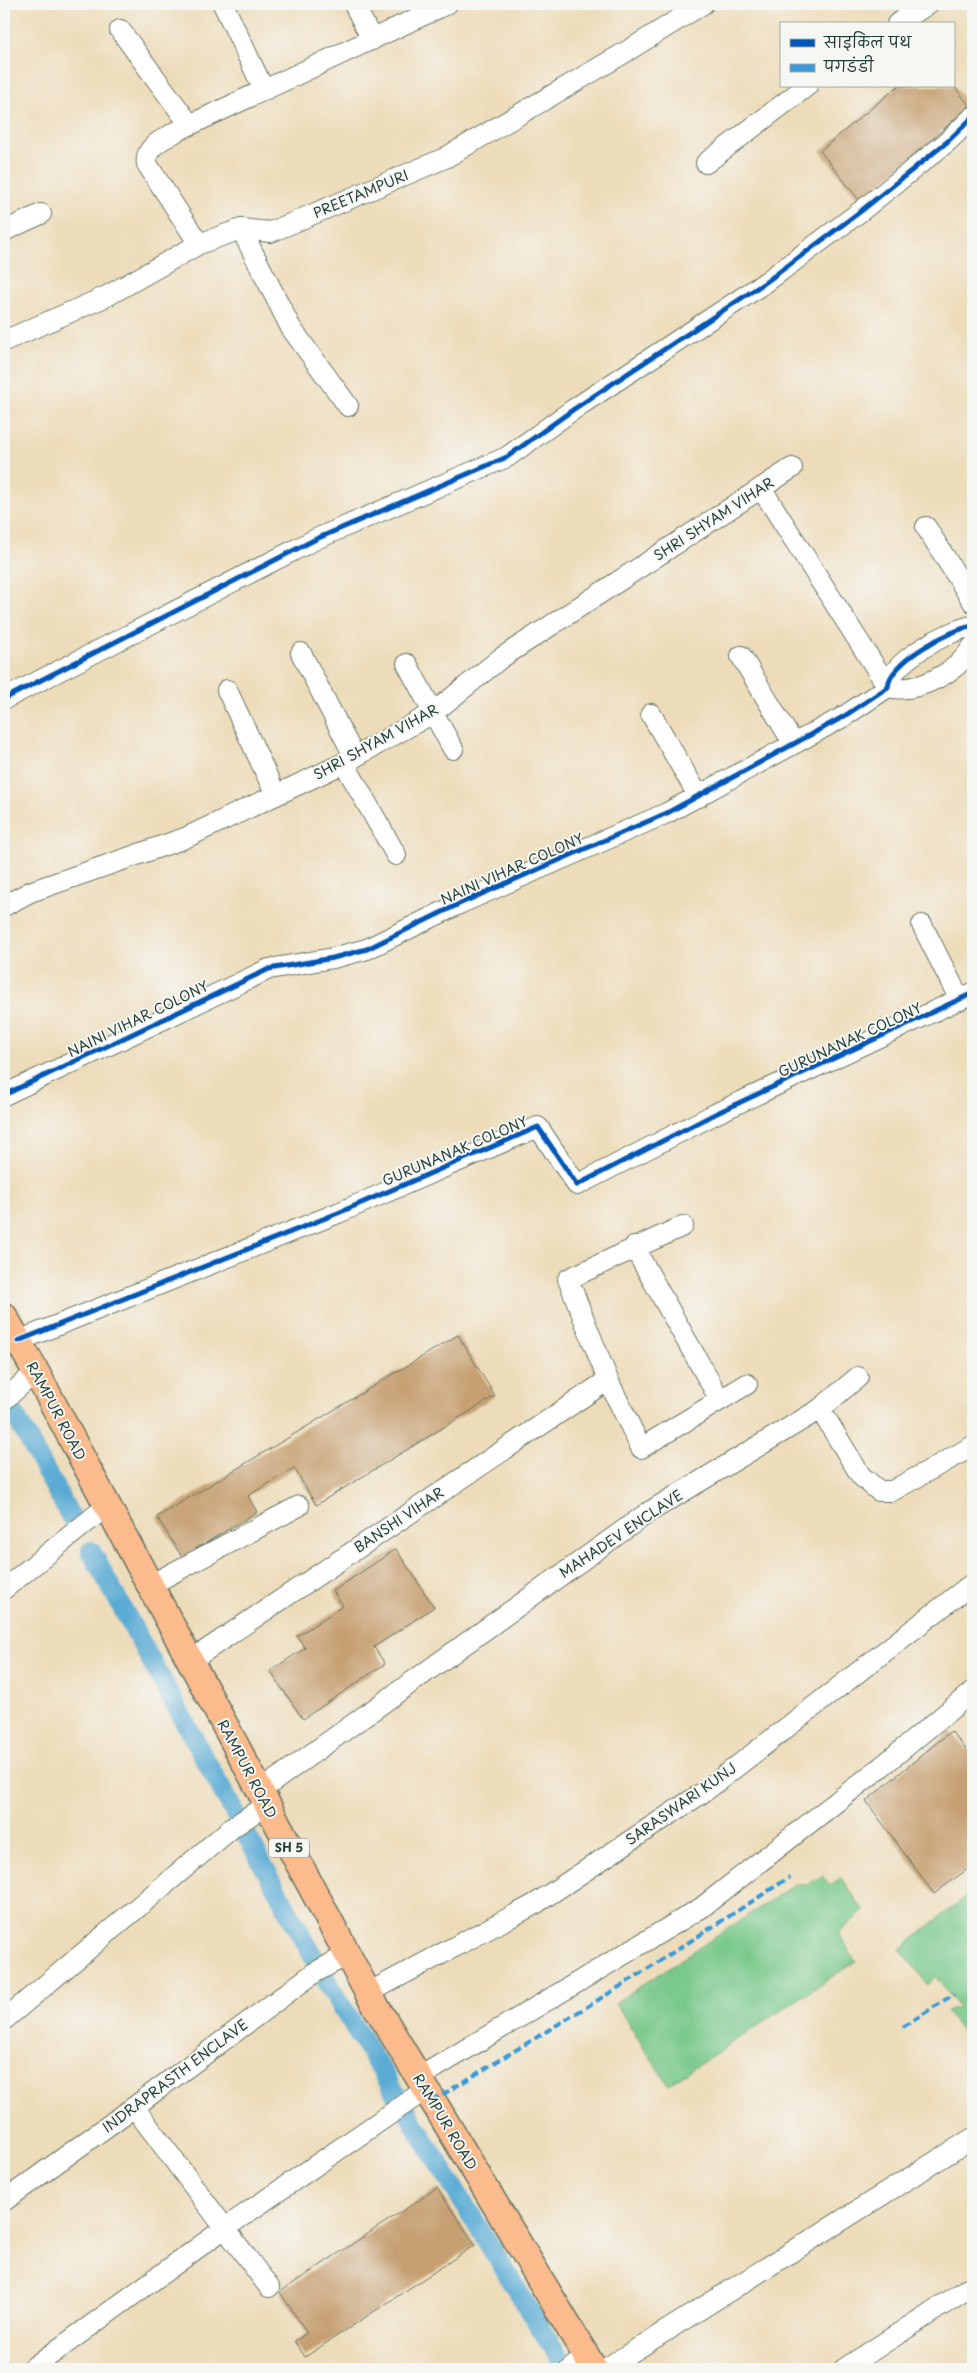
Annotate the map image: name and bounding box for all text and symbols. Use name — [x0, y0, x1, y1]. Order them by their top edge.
legend — [780, 22, 954, 88]
text: साइकिल पथ — [823, 30, 912, 53]
text: पगडंडी — [823, 54, 874, 77]
street label: PREETAMPURI — [310, 164, 412, 223]
street label: SHRI SHYAM VIHAR — [649, 472, 778, 565]
street label: SHRI SHYAM VIHAR — [310, 698, 442, 785]
street label: NAINI VIHAR COLONY — [437, 827, 587, 910]
street label: NAINI VIHAR COLONY — [64, 975, 212, 1062]
street label: GURUNANAK COLONY — [775, 997, 926, 1082]
street label: GURUNANAK COLONY — [379, 1110, 531, 1191]
street label: RAMPUR ROAD — [22, 1358, 91, 1464]
street label: BANSHI VIHAR — [350, 1482, 448, 1557]
street label: MAHADEV ENCLAVE — [555, 1484, 687, 1583]
street label: RAMPUR ROAD — [213, 1716, 282, 1822]
street label: SARASWARI KUNJ — [621, 1757, 741, 1850]
road number: SH 5 — [269, 1839, 309, 1858]
street label: INDRAPRASTH ENCLAVE — [98, 2014, 252, 2137]
street label: RAMPUR ROAD — [408, 2070, 483, 2174]

